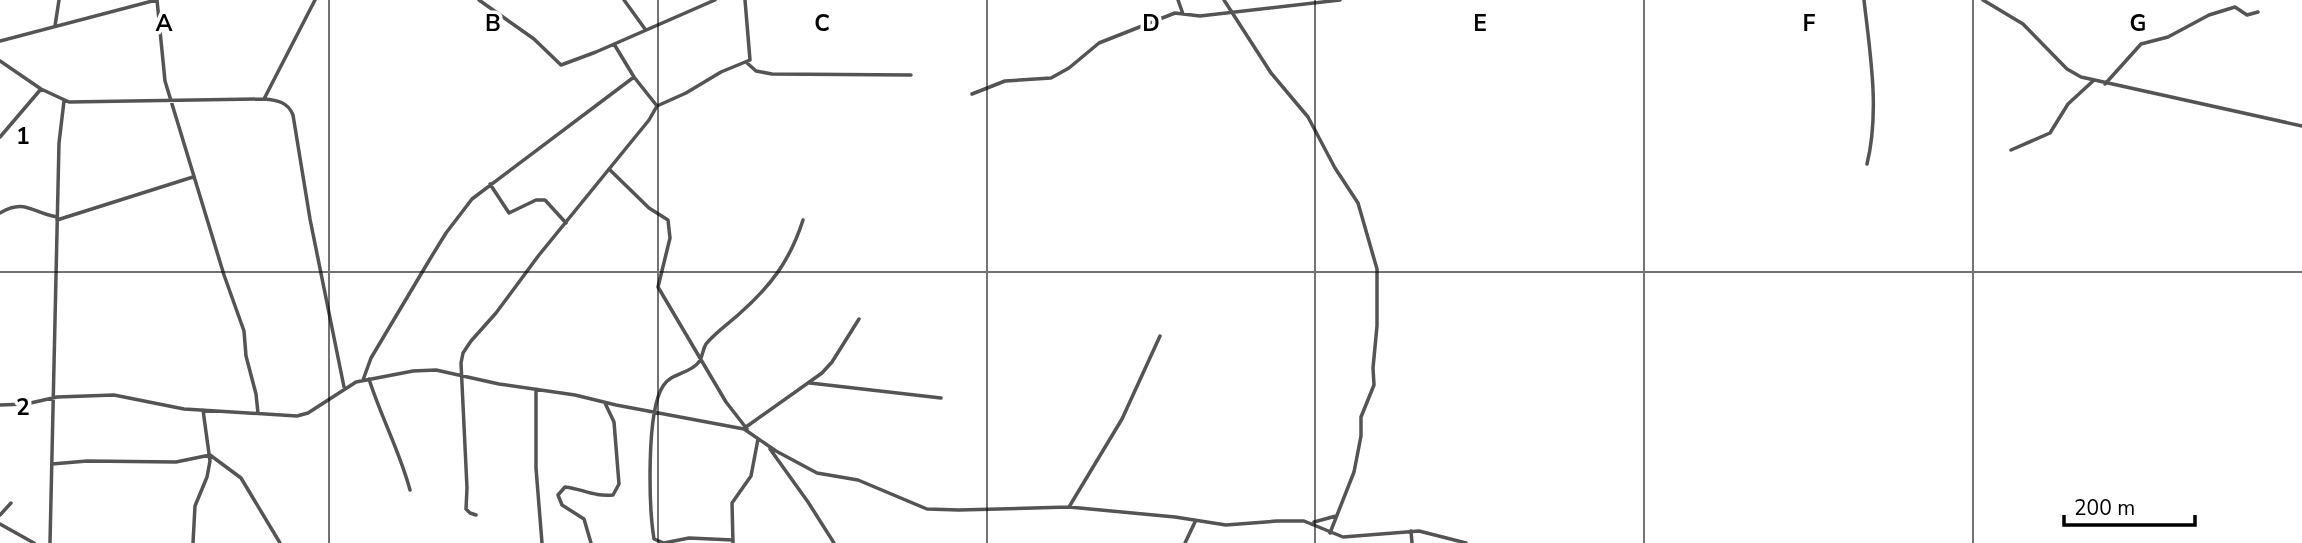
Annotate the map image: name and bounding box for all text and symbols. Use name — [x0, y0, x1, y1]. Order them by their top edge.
text: A — [155, 8, 173, 39]
text: B — [485, 8, 501, 39]
text: C — [814, 8, 830, 39]
text: D — [1142, 8, 1160, 39]
text: E — [1473, 8, 1487, 39]
text: F — [1803, 8, 1816, 39]
text: G — [2130, 8, 2146, 39]
text: 1 — [16, 121, 30, 152]
text: 2 — [16, 392, 30, 423]
scale bar — [2064, 484, 2195, 528]
text: 200 m — [2074, 494, 2135, 522]

